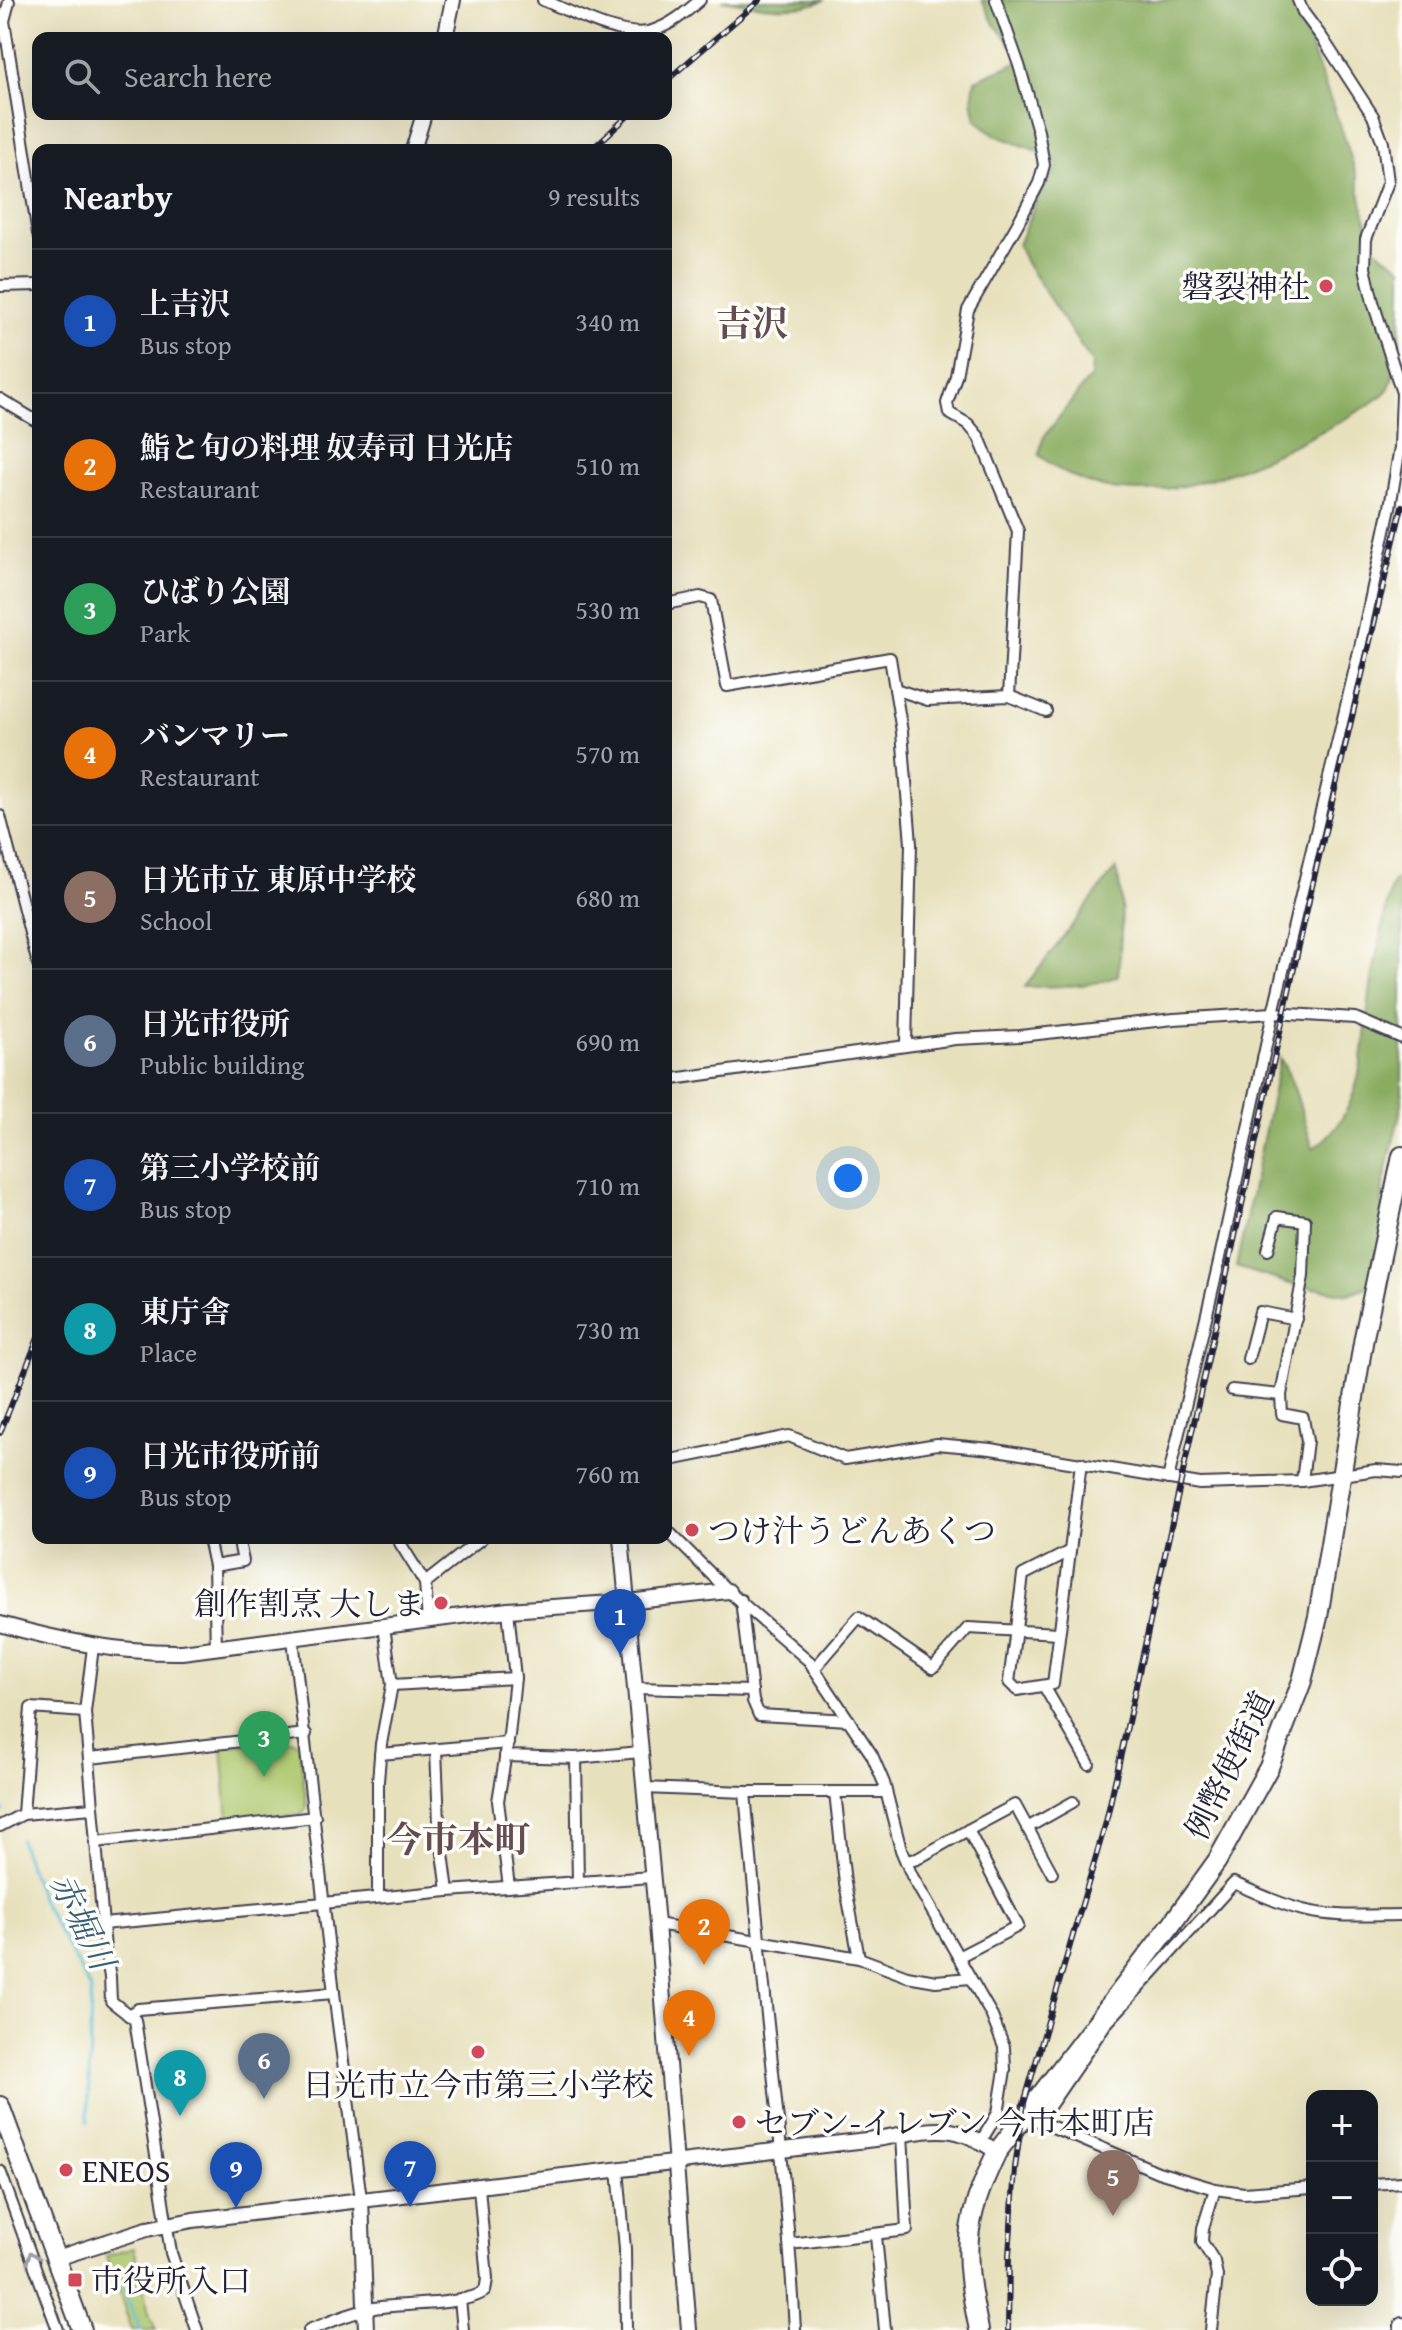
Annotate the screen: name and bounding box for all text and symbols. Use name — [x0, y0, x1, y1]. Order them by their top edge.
search box — [32, 32, 672, 120]
icon: search — [60, 54, 104, 98]
text: Search here — [124, 54, 272, 98]
text: Nearby — [64, 172, 173, 221]
text: 9 results — [548, 177, 640, 216]
place label: 磐裂神社 — [1182, 263, 1310, 310]
marker: 磐裂神社 — [1317, 277, 1335, 295]
text: 上吉沢 — [140, 281, 230, 325]
district label: 吉沢 — [716, 296, 788, 349]
text: 1 — [83, 302, 97, 341]
text: 340 m — [575, 302, 640, 341]
text: Bus stop — [140, 325, 232, 364]
text: 鮨と旬の料理 奴寿司 日光店 — [140, 425, 513, 469]
text: 2 — [83, 446, 97, 485]
text: 510 m — [575, 446, 640, 485]
text: Restaurant — [140, 469, 260, 508]
text: ひばり公園 — [140, 569, 290, 613]
text: 3 — [83, 590, 97, 629]
text: 530 m — [575, 590, 640, 629]
text: Park — [140, 613, 190, 652]
text: バンマリー — [140, 713, 290, 757]
text: 4 — [83, 734, 97, 773]
text: 570 m — [575, 734, 640, 773]
text: Restaurant — [140, 757, 260, 796]
text: 日光市立 東原中学校 — [140, 857, 417, 901]
text: 5 — [83, 878, 97, 917]
text: 680 m — [575, 878, 640, 917]
text: School — [140, 901, 212, 940]
text: 日光市役所 — [140, 1001, 290, 1045]
text: 6 — [83, 1022, 97, 1061]
text: 690 m — [575, 1022, 640, 1061]
text: Public building — [140, 1045, 304, 1084]
text: 第三小学校前 — [140, 1145, 320, 1189]
your location — [828, 1158, 868, 1198]
text: 7 — [83, 1166, 97, 1205]
text: 710 m — [575, 1166, 640, 1205]
text: Bus stop — [140, 1189, 232, 1228]
text: 東庁舎 — [140, 1289, 230, 1333]
text: 8 — [83, 1310, 97, 1349]
text: 730 m — [575, 1310, 640, 1349]
text: Place — [140, 1333, 197, 1372]
text: 日光市役所前 — [140, 1433, 320, 1477]
text: 9 — [83, 1454, 97, 1493]
text: 760 m — [575, 1454, 640, 1493]
text: Bus stop — [140, 1477, 232, 1516]
place label: つけ汁うどんあくつ — [708, 1507, 996, 1554]
marker: つけ汁うどんあくつ — [683, 1521, 701, 1539]
place label: 創作割烹 大しま — [194, 1580, 425, 1627]
pin: 1 — [594, 1589, 646, 1655]
marker: 創作割烹 大しま — [432, 1594, 450, 1612]
street label: 例幣使街道 — [1173, 1683, 1285, 1847]
pin: 3 — [238, 1711, 290, 1777]
district label: 今市本町 — [386, 1812, 530, 1865]
water label: 赤堀川 — [39, 1864, 129, 1981]
pin: 2 — [678, 1899, 730, 1965]
pin: 4 — [663, 1990, 715, 2056]
pin: 6 — [238, 2033, 290, 2099]
marker: 日光市立今市第三小学校 — [469, 2043, 487, 2061]
pin: 8 — [154, 2050, 206, 2116]
place label: 日光市立今市第三小学校 — [302, 2061, 654, 2108]
map controls — [1306, 2090, 1378, 2306]
button: + — [1306, 2090, 1378, 2162]
place label: セブン-イレブン 今市本町店 — [755, 2099, 1154, 2146]
marker: セブン-イレブン 今市本町店 — [730, 2113, 748, 2131]
pin: 7 — [384, 2141, 436, 2207]
pin: 9 — [210, 2142, 262, 2208]
place label: ENEOS — [82, 2147, 170, 2194]
pin: 5 — [1087, 2150, 1139, 2216]
marker: ENEOS — [57, 2161, 75, 2179]
button: − — [1306, 2162, 1378, 2234]
button: locate — [1306, 2234, 1378, 2306]
one-way arrow — [25, 2250, 42, 2264]
place label: 市役所入口 — [91, 2257, 251, 2304]
marker: 市役所入口 — [66, 2271, 84, 2289]

